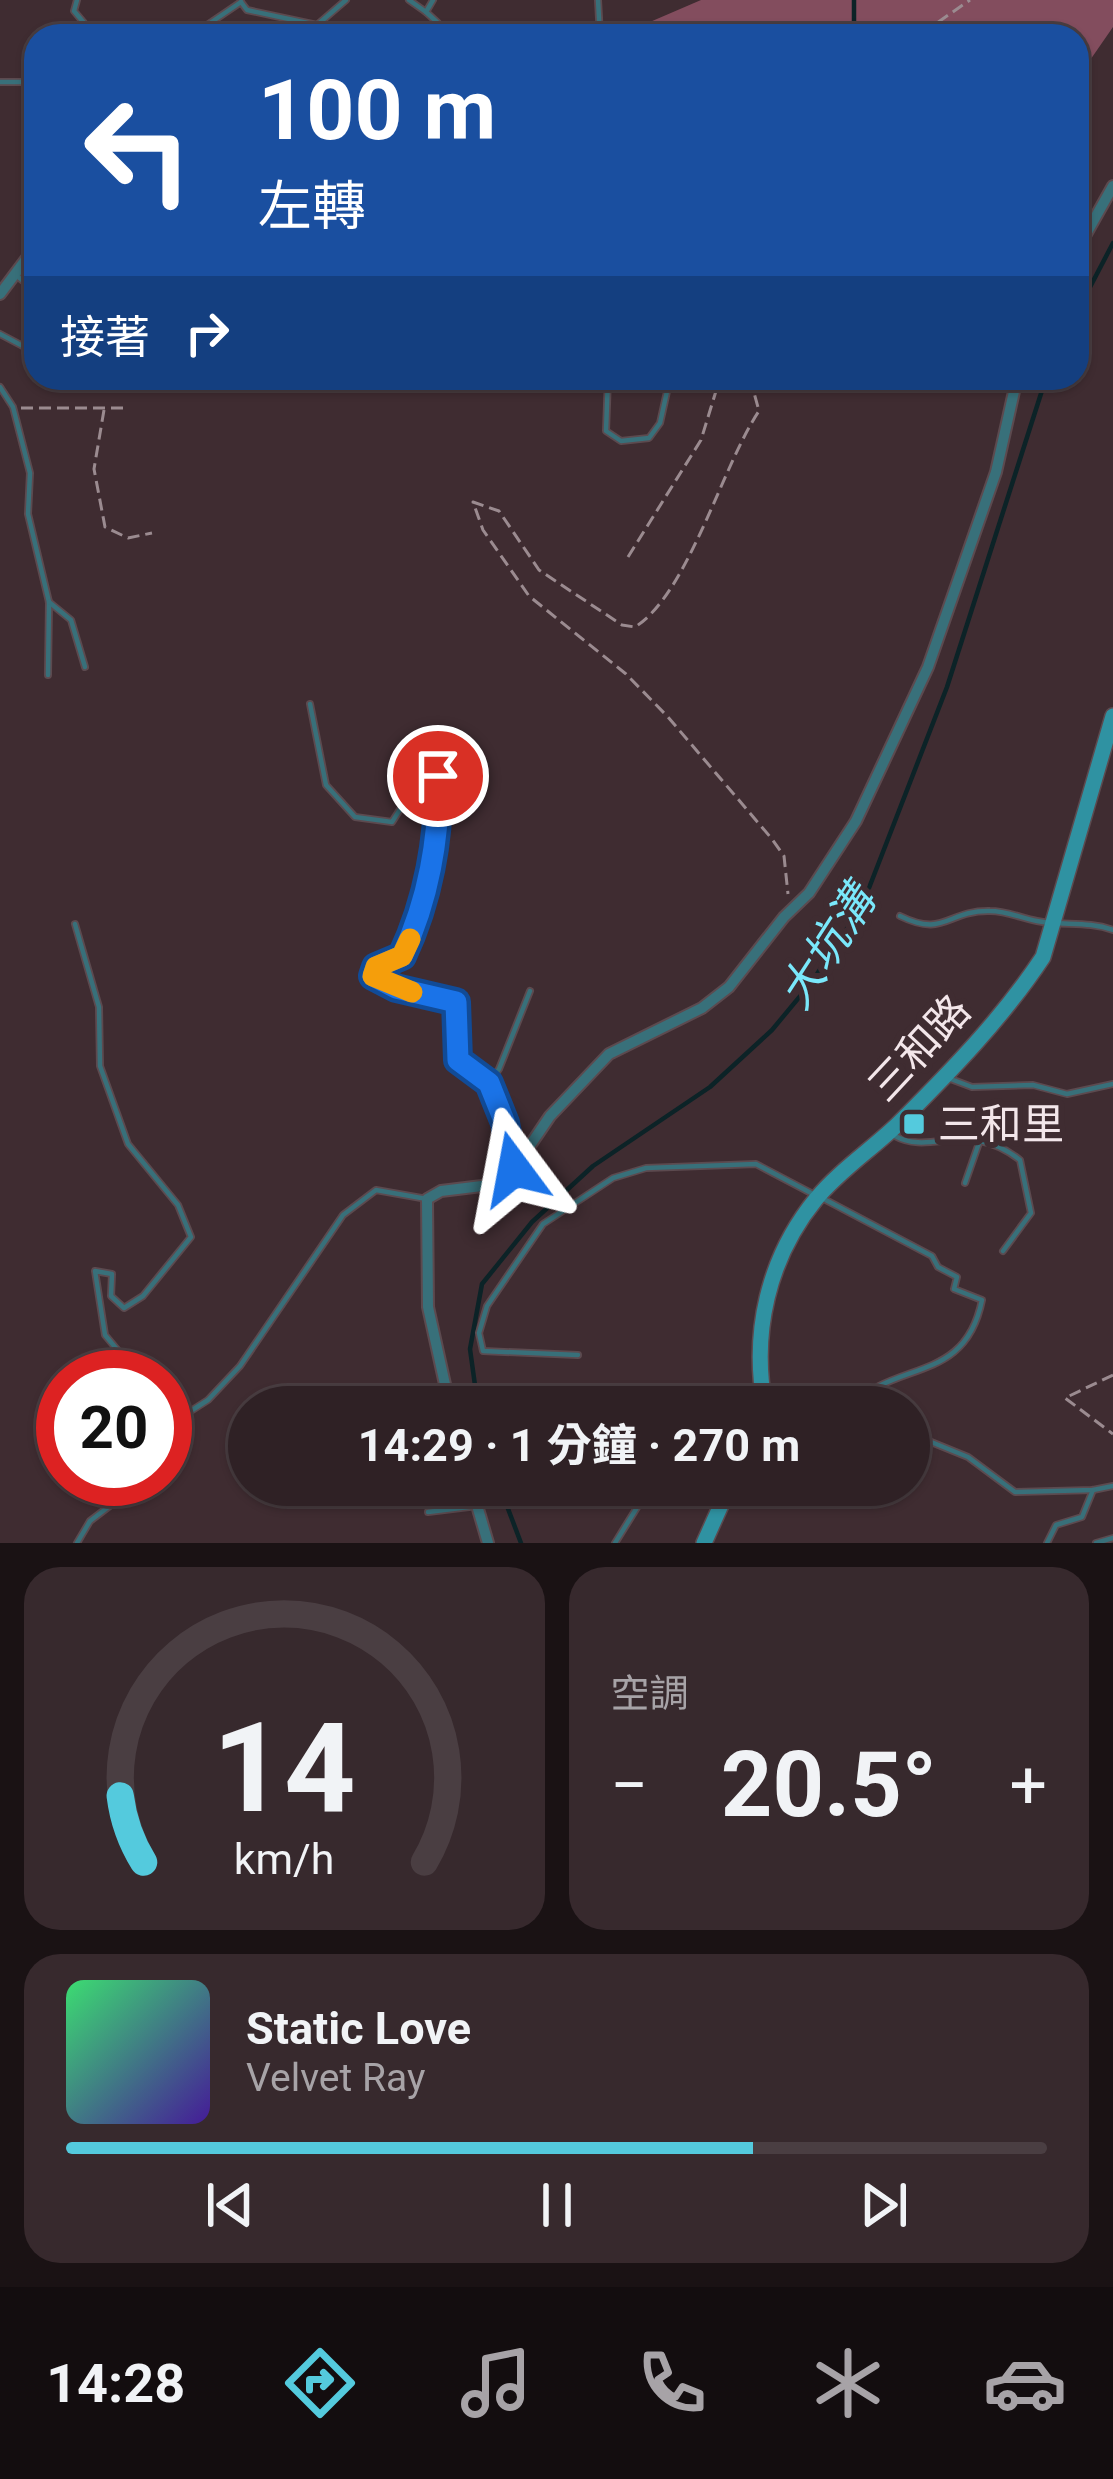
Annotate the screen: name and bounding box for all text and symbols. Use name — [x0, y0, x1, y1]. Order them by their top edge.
text: 100 m — [258, 61, 496, 160]
icon: left — [60, 72, 216, 228]
text: 左轉 — [258, 175, 366, 238]
icon: right — [174, 300, 240, 366]
text: 接著 — [60, 311, 150, 364]
pin — [387, 725, 489, 827]
icon: arrive — [405, 743, 471, 809]
water label: 大坑溝 — [768, 871, 889, 1018]
street label: 三和路 — [858, 985, 980, 1111]
place label: 三和里 — [938, 1100, 1064, 1149]
position arrow — [451, 1106, 577, 1232]
marker: 三和里 — [901, 1111, 927, 1137]
speed limit sign: 20 — [36, 1350, 192, 1506]
text: 14:29 · 1 分鐘 · 270 m — [358, 1419, 800, 1472]
text: 空調 — [611, 1671, 689, 1717]
text: 14 — [213, 1695, 356, 1841]
text: 20.5° — [721, 1733, 937, 1838]
text: − — [611, 1747, 648, 1824]
text: + — [1010, 1747, 1047, 1824]
text: km/h — [234, 1833, 335, 1883]
text: Static Love — [246, 2002, 471, 2055]
text: Velvet Ray — [246, 2055, 425, 2101]
icon: previous — [197, 2172, 263, 2238]
icon: pause — [524, 2172, 590, 2238]
icon: next — [851, 2172, 917, 2238]
icon: directions — [278, 2341, 362, 2425]
icon: music — [454, 2341, 538, 2425]
icon: phone — [630, 2341, 714, 2425]
icon: climate — [806, 2341, 890, 2425]
icon: car — [983, 2341, 1067, 2425]
text: 14:28 — [46, 2352, 185, 2415]

